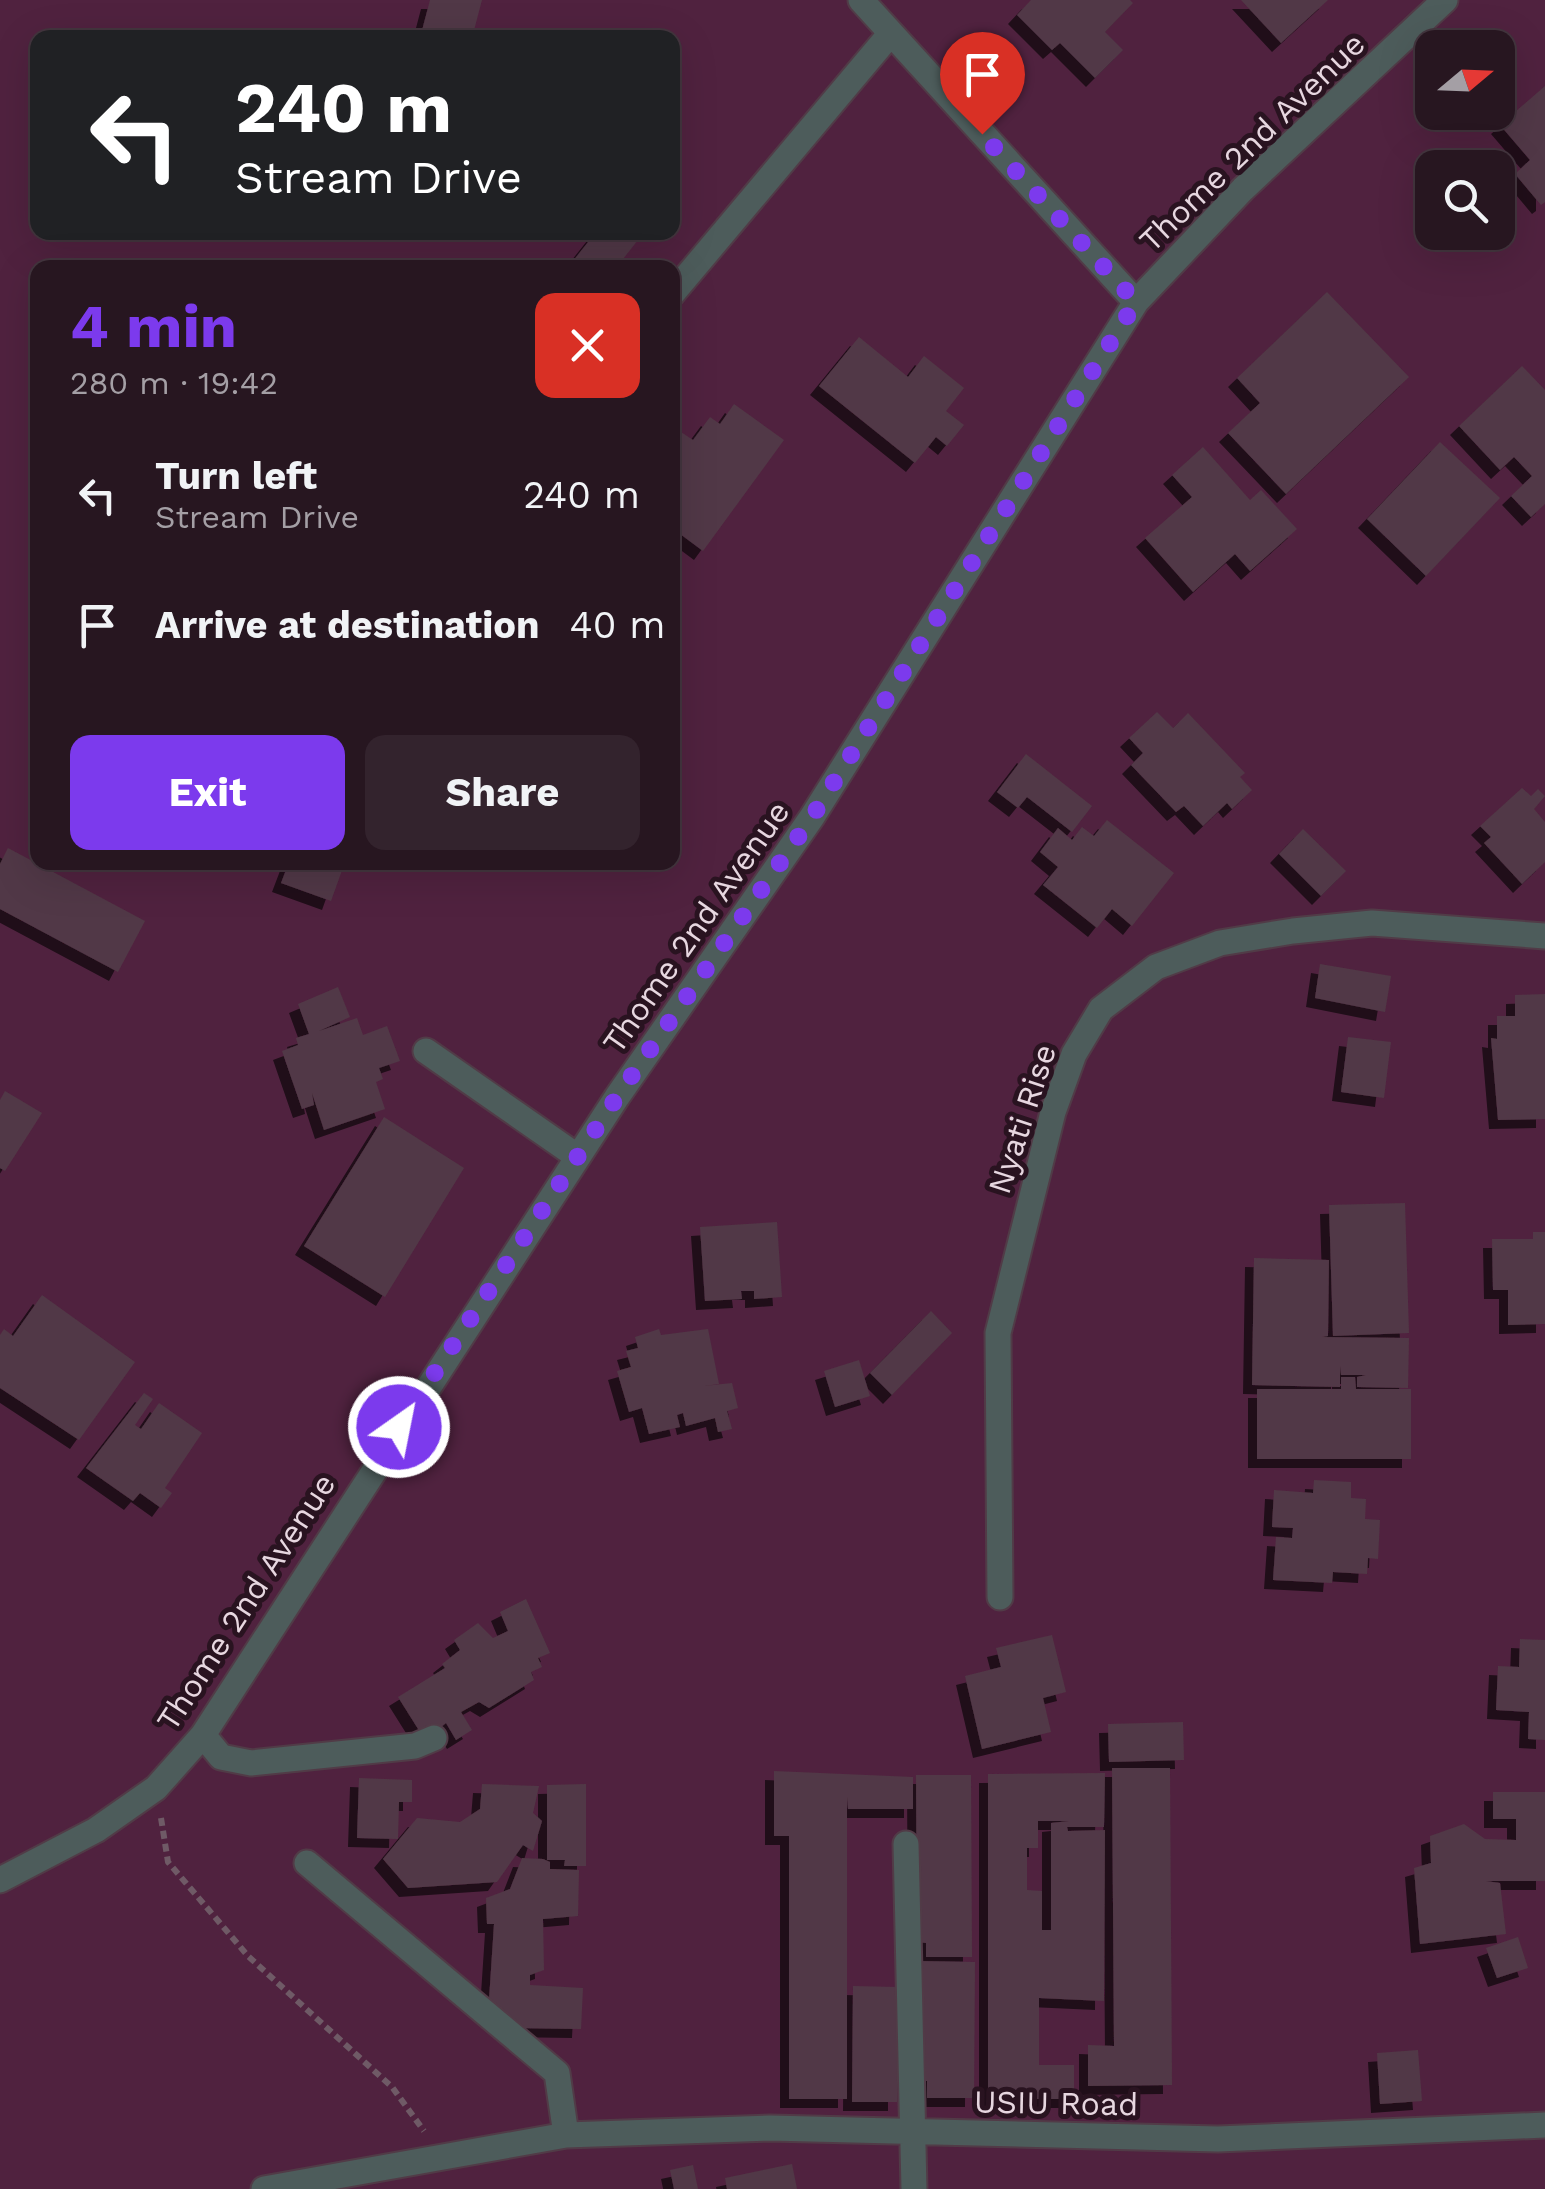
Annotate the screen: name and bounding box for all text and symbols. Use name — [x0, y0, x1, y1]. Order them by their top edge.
street label: Thome 2nd Avenue — [1131, 25, 1373, 259]
north arrow — [1415, 30, 1515, 130]
map controls — [1415, 30, 1515, 250]
pin — [940, 32, 1025, 135]
icon: arrive — [955, 47, 1010, 102]
text: 240 m — [235, 67, 452, 149]
icon: left — [70, 70, 200, 200]
button: search — [1415, 150, 1515, 250]
text: Stream Drive — [235, 151, 522, 204]
text: 4 min — [70, 291, 237, 362]
button: close — [535, 293, 640, 398]
text: 280 m · 19:42 — [70, 364, 278, 402]
text: Turn left — [155, 454, 317, 498]
icon: left — [70, 468, 125, 523]
text: 240 m — [523, 473, 640, 517]
text: Stream Drive — [155, 498, 359, 536]
icon: arrive — [70, 598, 125, 653]
text: Arrive at destination — [155, 603, 540, 647]
text: 40 m — [570, 603, 666, 647]
button: Exit — [70, 735, 345, 850]
button: Share — [365, 735, 640, 850]
street label: Thome 2nd Avenue — [595, 794, 797, 1060]
street label: Nyati Rise — [980, 1039, 1064, 1199]
position arrow — [347, 1375, 451, 1479]
street label: Thome 2nd Avenue — [149, 1466, 343, 1738]
street label: USIU Road — [974, 2083, 1138, 2123]

